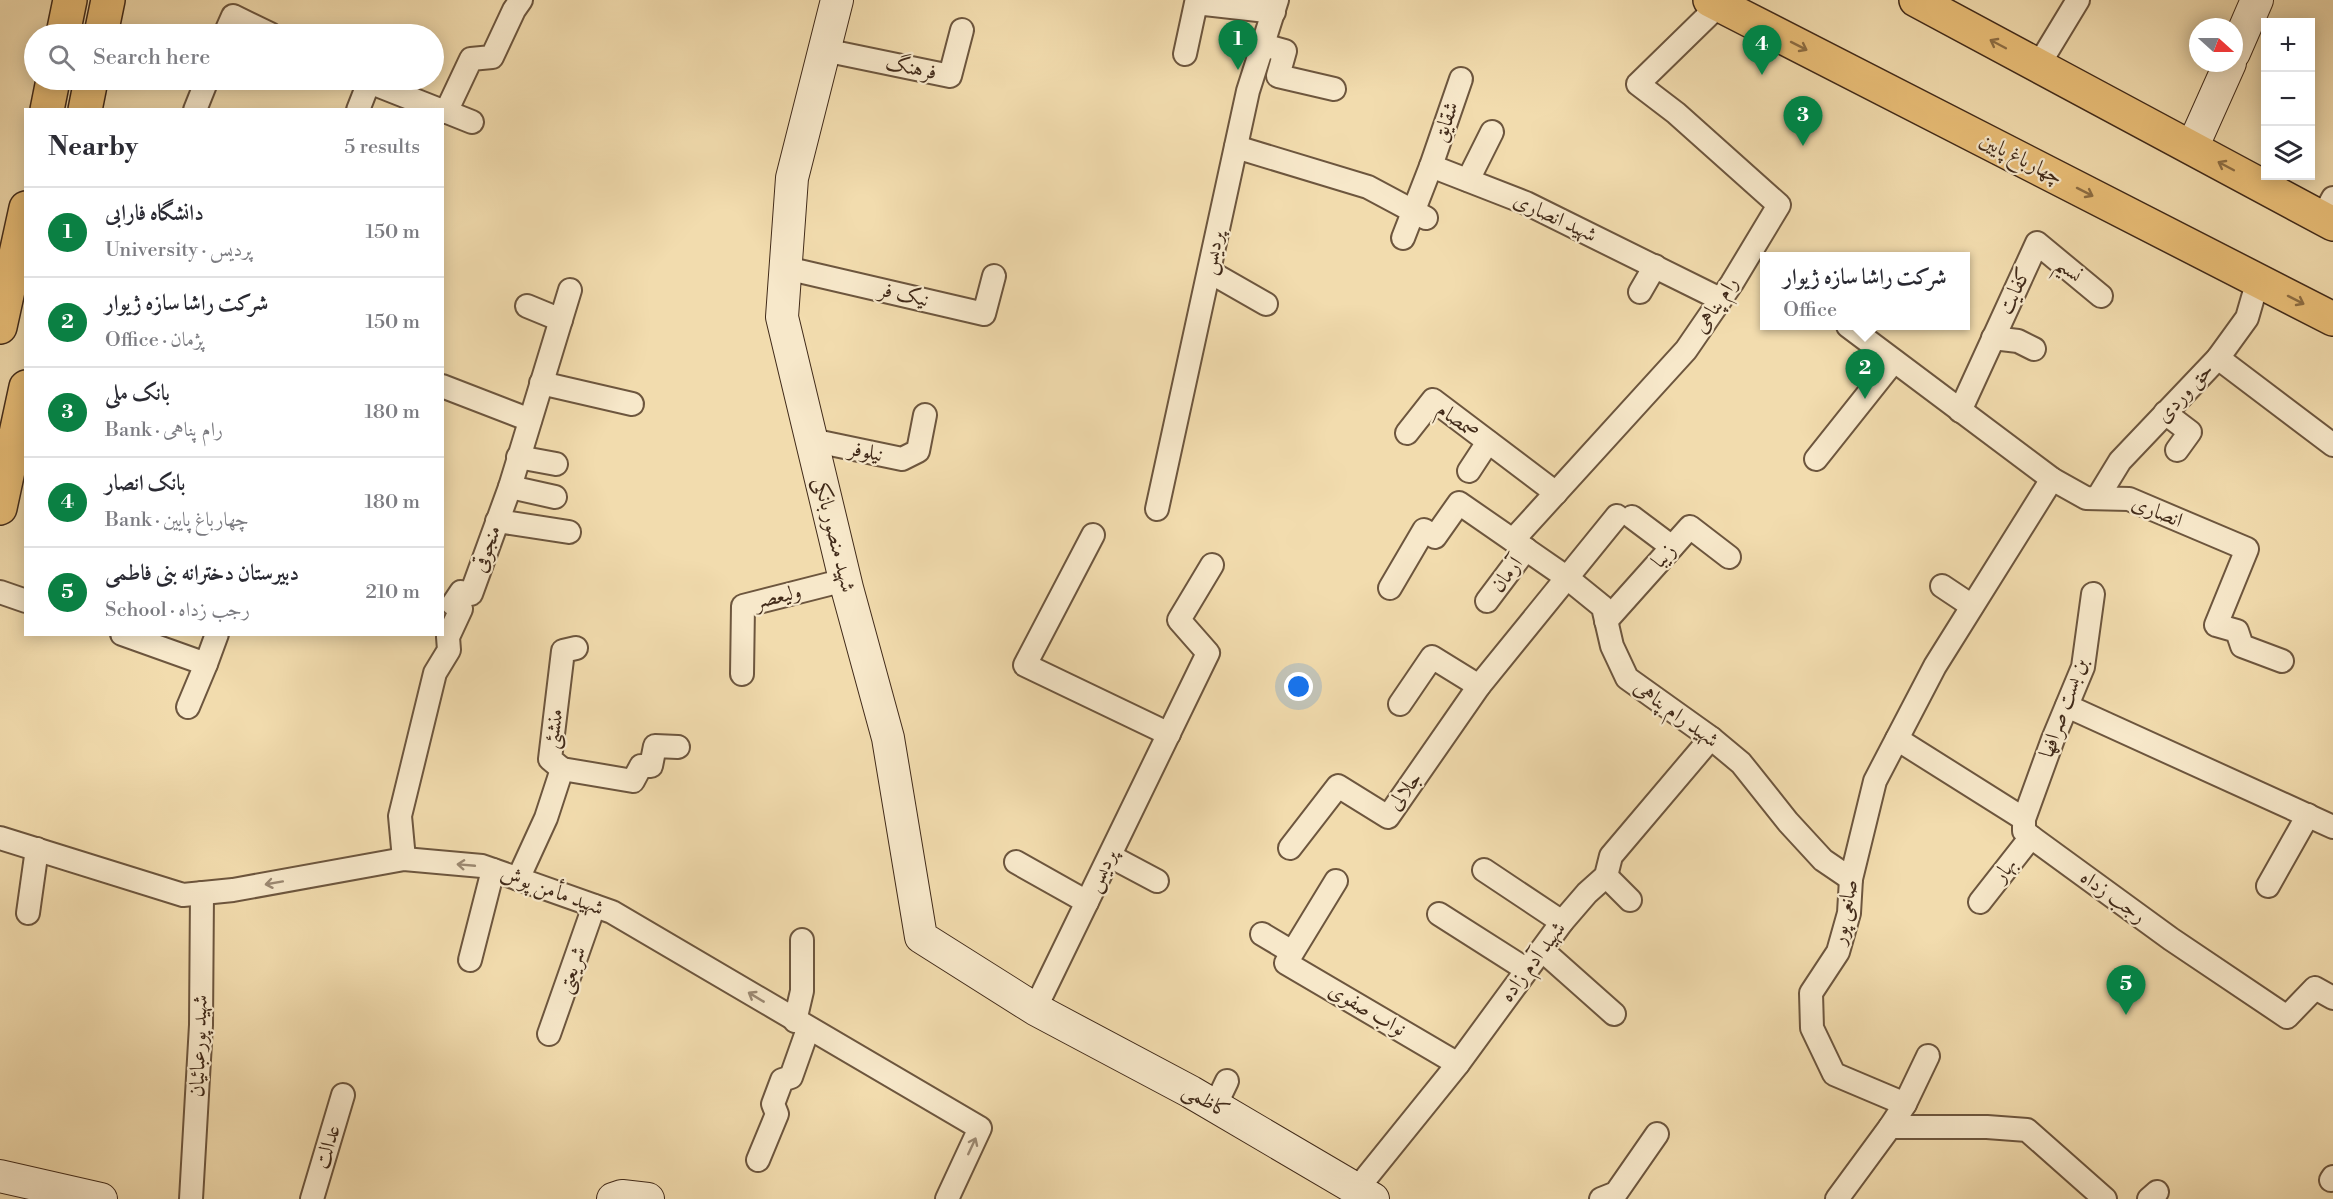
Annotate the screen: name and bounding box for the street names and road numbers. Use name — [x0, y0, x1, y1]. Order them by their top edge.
street label: فرهنگ — [883, 49, 939, 86]
street label: شقایق — [1427, 98, 1465, 146]
street label: چهارباغ پایین — [1973, 127, 2067, 195]
street label: شهید انصاری — [1509, 187, 1601, 249]
street label: پردیس — [1196, 226, 1231, 277]
street label: نسیم — [2046, 251, 2088, 294]
street label: کفایت — [1993, 263, 2037, 319]
street label: رام پناهی — [1688, 272, 1748, 341]
street label: نیک فر — [874, 276, 932, 313]
street label: حق وردی — [2151, 357, 2219, 429]
street label: صمصام — [1429, 397, 1485, 448]
street label: نیلوفر — [844, 435, 886, 468]
street label: شهید منصور بانکی — [807, 475, 861, 595]
street label: انصاری — [2128, 490, 2186, 534]
street label: منجوقی — [467, 522, 507, 576]
street label: زیبا — [1646, 538, 1682, 574]
street label: آرمان — [1484, 549, 1530, 598]
street label: ولیعصر — [750, 579, 804, 616]
street label: بن بست صرافها — [2034, 654, 2094, 761]
street label: شهید رام پناهی — [1626, 674, 1724, 757]
street label: منشئی — [539, 707, 570, 751]
street label: جلالی — [1382, 766, 1428, 816]
street label: پردیس — [1081, 843, 1124, 897]
street label: بهار — [1986, 852, 2023, 889]
street label: شهید مأمن پوش — [496, 858, 608, 923]
street label: رجب زداه — [2075, 864, 2151, 930]
street label: صانعی پور — [1826, 877, 1865, 949]
street label: شهید آدم زاده — [1493, 916, 1575, 1010]
street label: شریعتی — [552, 943, 593, 997]
street label: نواب صفوی — [1323, 977, 1411, 1043]
street label: شهید پورعبائیان — [184, 994, 215, 1098]
street label: کاظمی — [1178, 1077, 1234, 1125]
street label: عدالت — [309, 1122, 347, 1172]

